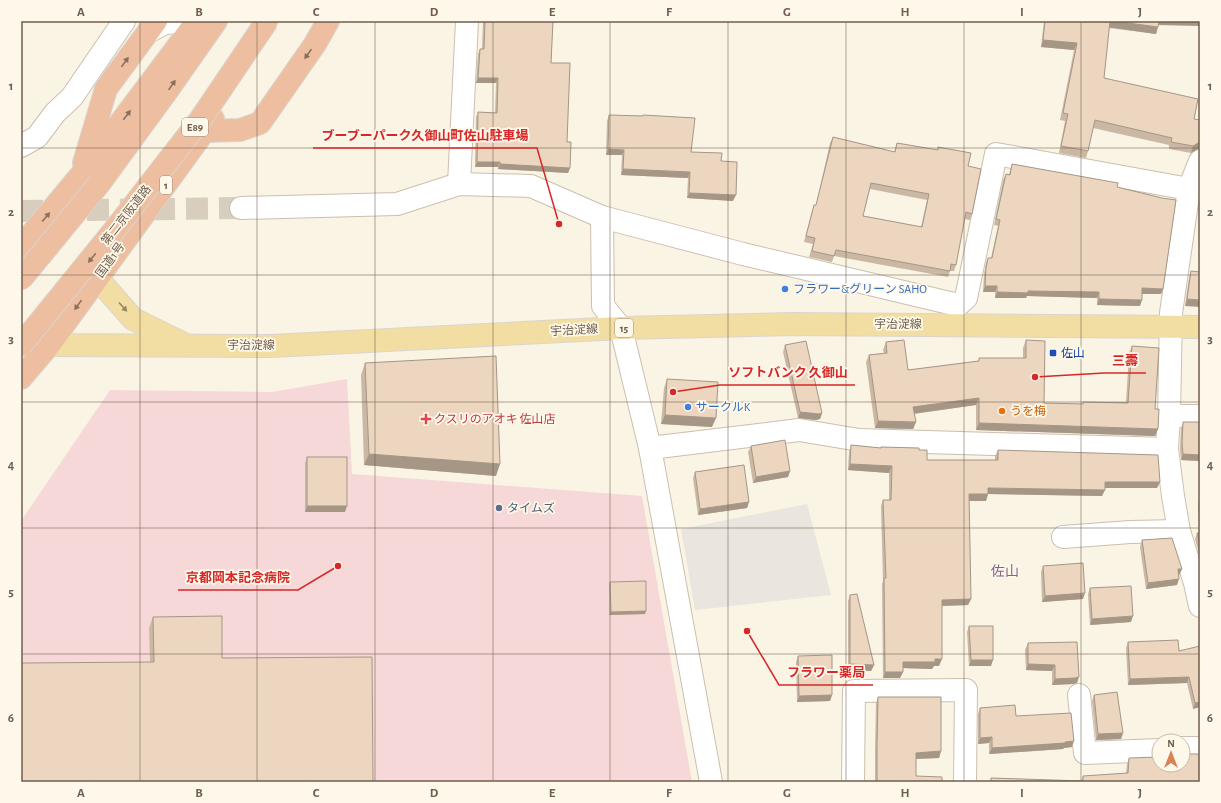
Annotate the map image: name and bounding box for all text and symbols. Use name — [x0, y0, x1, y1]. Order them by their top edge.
text: A — [77, 6, 85, 19]
text: B — [195, 6, 203, 19]
text: C — [313, 6, 320, 19]
text: D — [430, 6, 439, 19]
text: E — [549, 6, 556, 19]
text: F — [666, 6, 673, 19]
text: G — [783, 6, 791, 19]
text: H — [900, 6, 910, 19]
text: I — [1020, 6, 1024, 19]
text: J — [1138, 6, 1142, 19]
one-way arrow — [304, 49, 312, 60]
one-way arrow — [121, 57, 130, 68]
one-way arrow — [168, 79, 176, 90]
text: 1 — [9, 80, 13, 93]
text: 1 — [1208, 80, 1212, 93]
one-way arrow — [122, 109, 131, 120]
road number: E89 — [182, 118, 208, 136]
callout: ブーブーパーク久御山町佐山駐車場 — [313, 123, 537, 148]
text: ブーブーパーク久御山町佐山駐車場 — [321, 128, 529, 143]
road number: 1 — [160, 176, 172, 194]
street label: 第二京阪道路 — [98, 182, 153, 247]
text: 2 — [8, 206, 14, 219]
text: 2 — [1207, 206, 1213, 219]
one-way arrow — [42, 211, 51, 222]
street label: 国道1号 — [93, 240, 127, 280]
one-way arrow — [87, 253, 96, 264]
place label: フラワー&グリーン SAHO — [793, 282, 927, 295]
marker: フラワー&グリーン SAHO — [780, 284, 790, 294]
one-way arrow — [74, 299, 82, 310]
one-way arrow — [119, 302, 128, 312]
street label: 宇治淀線 — [874, 317, 922, 330]
road number: 15 — [615, 319, 633, 337]
street label: 宇治淀線 — [550, 322, 598, 337]
text: 3 — [8, 333, 14, 346]
text: 3 — [1207, 333, 1213, 346]
street label: 宇治淀線 — [227, 338, 275, 351]
place label: 佐山 — [1061, 346, 1085, 359]
marker: 佐山 — [1048, 348, 1058, 358]
callout: 三壽 — [1104, 348, 1146, 373]
text: 三壽 — [1112, 354, 1138, 368]
callout: ソフトバンク 久御山 — [720, 360, 855, 385]
text: ソフトバンク 久御山 — [728, 365, 848, 380]
place label: サークルK — [696, 401, 751, 413]
marker: サークルK — [683, 402, 693, 412]
place label: うを梅 — [1010, 404, 1046, 417]
marker: うを梅 — [997, 406, 1007, 416]
place label: クスリのアオキ 佐山店 — [434, 412, 556, 425]
marker: クスリのアオキ 佐山店 — [421, 414, 431, 424]
text: 4 — [8, 459, 15, 472]
text: 4 — [1207, 459, 1214, 472]
place label: タイムズ — [507, 501, 555, 514]
marker: タイムズ — [494, 503, 504, 513]
district label: 佐山 — [991, 564, 1019, 579]
callout: 京都岡本記念病院 — [178, 565, 298, 590]
text: 京都岡本記念病院 — [186, 570, 290, 585]
text: 5 — [8, 586, 14, 599]
text: 5 — [1207, 586, 1213, 599]
callout: フラワー薬局 — [779, 660, 873, 685]
text: フラワー薬局 — [787, 666, 865, 680]
text: 6 — [8, 712, 14, 725]
text: 6 — [1207, 712, 1213, 725]
north arrow — [1151, 733, 1191, 773]
text: N — [1167, 738, 1175, 749]
text: A — [77, 787, 85, 800]
text: B — [195, 787, 203, 800]
text: C — [313, 787, 320, 800]
text: D — [430, 787, 439, 800]
text: E — [549, 787, 556, 800]
text: F — [666, 787, 673, 800]
text: G — [783, 787, 791, 800]
text: H — [900, 787, 910, 800]
text: I — [1020, 787, 1024, 800]
text: J — [1138, 787, 1142, 800]

